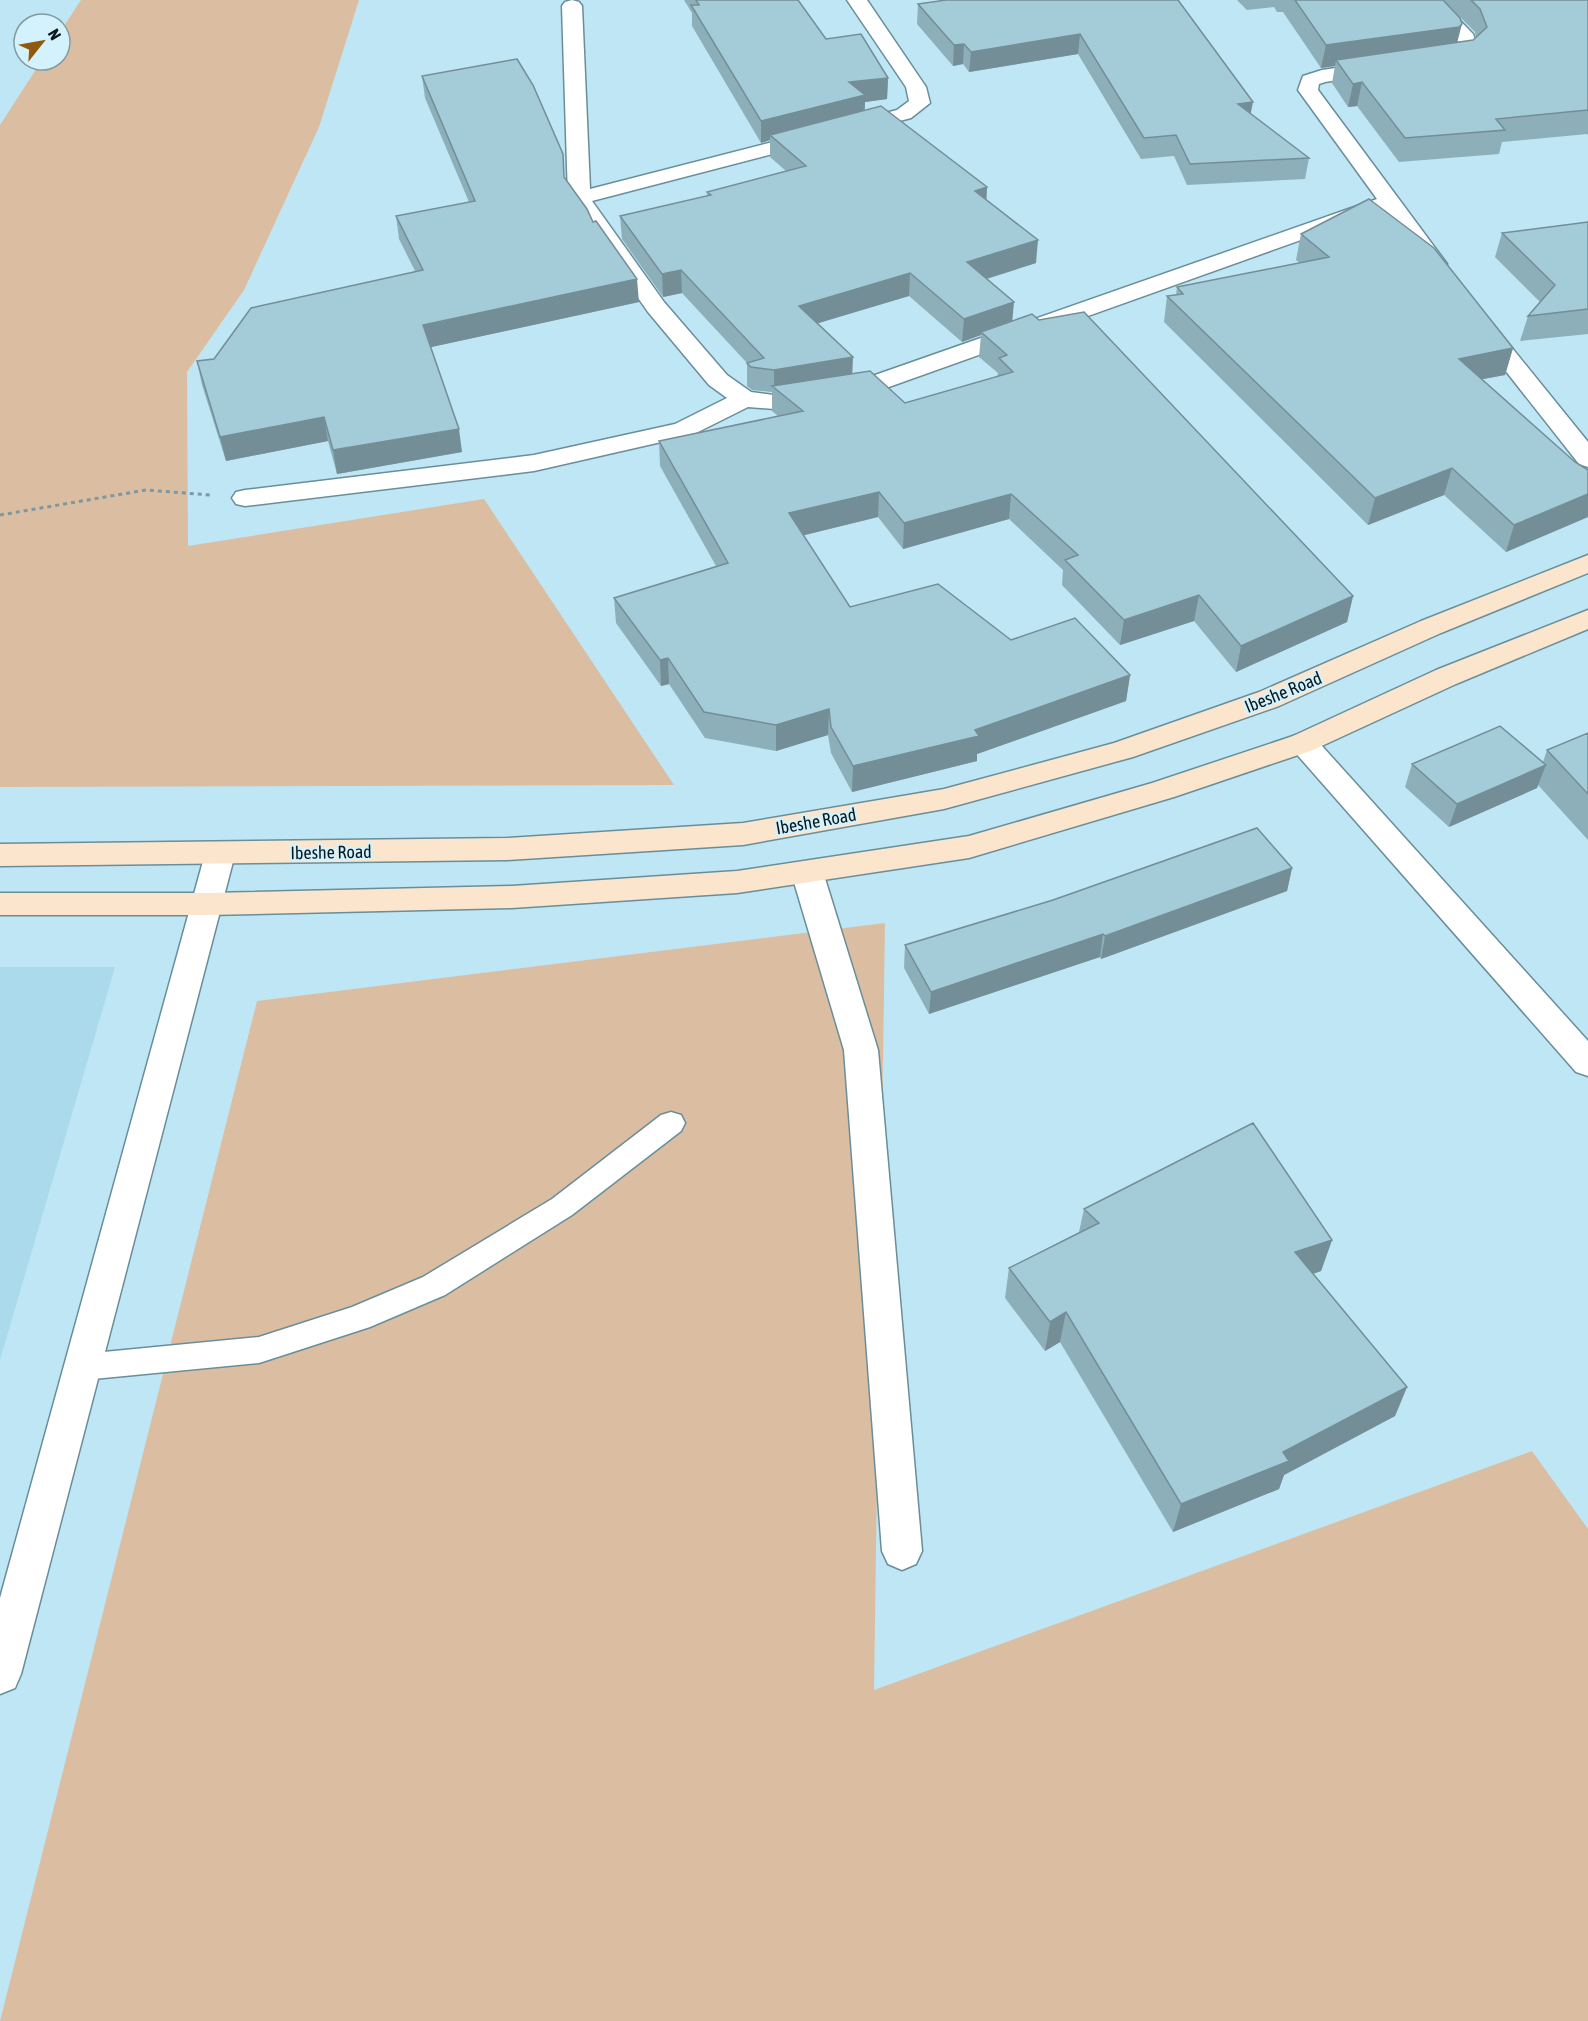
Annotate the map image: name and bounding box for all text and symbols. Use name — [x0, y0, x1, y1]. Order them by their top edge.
north arrow — [12, 12, 72, 72]
text: N — [45, 26, 65, 43]
street label: Ibeshe Road — [1241, 667, 1325, 717]
street label: Ibeshe Road — [774, 804, 858, 838]
street label: Ibeshe Road — [290, 841, 372, 863]

